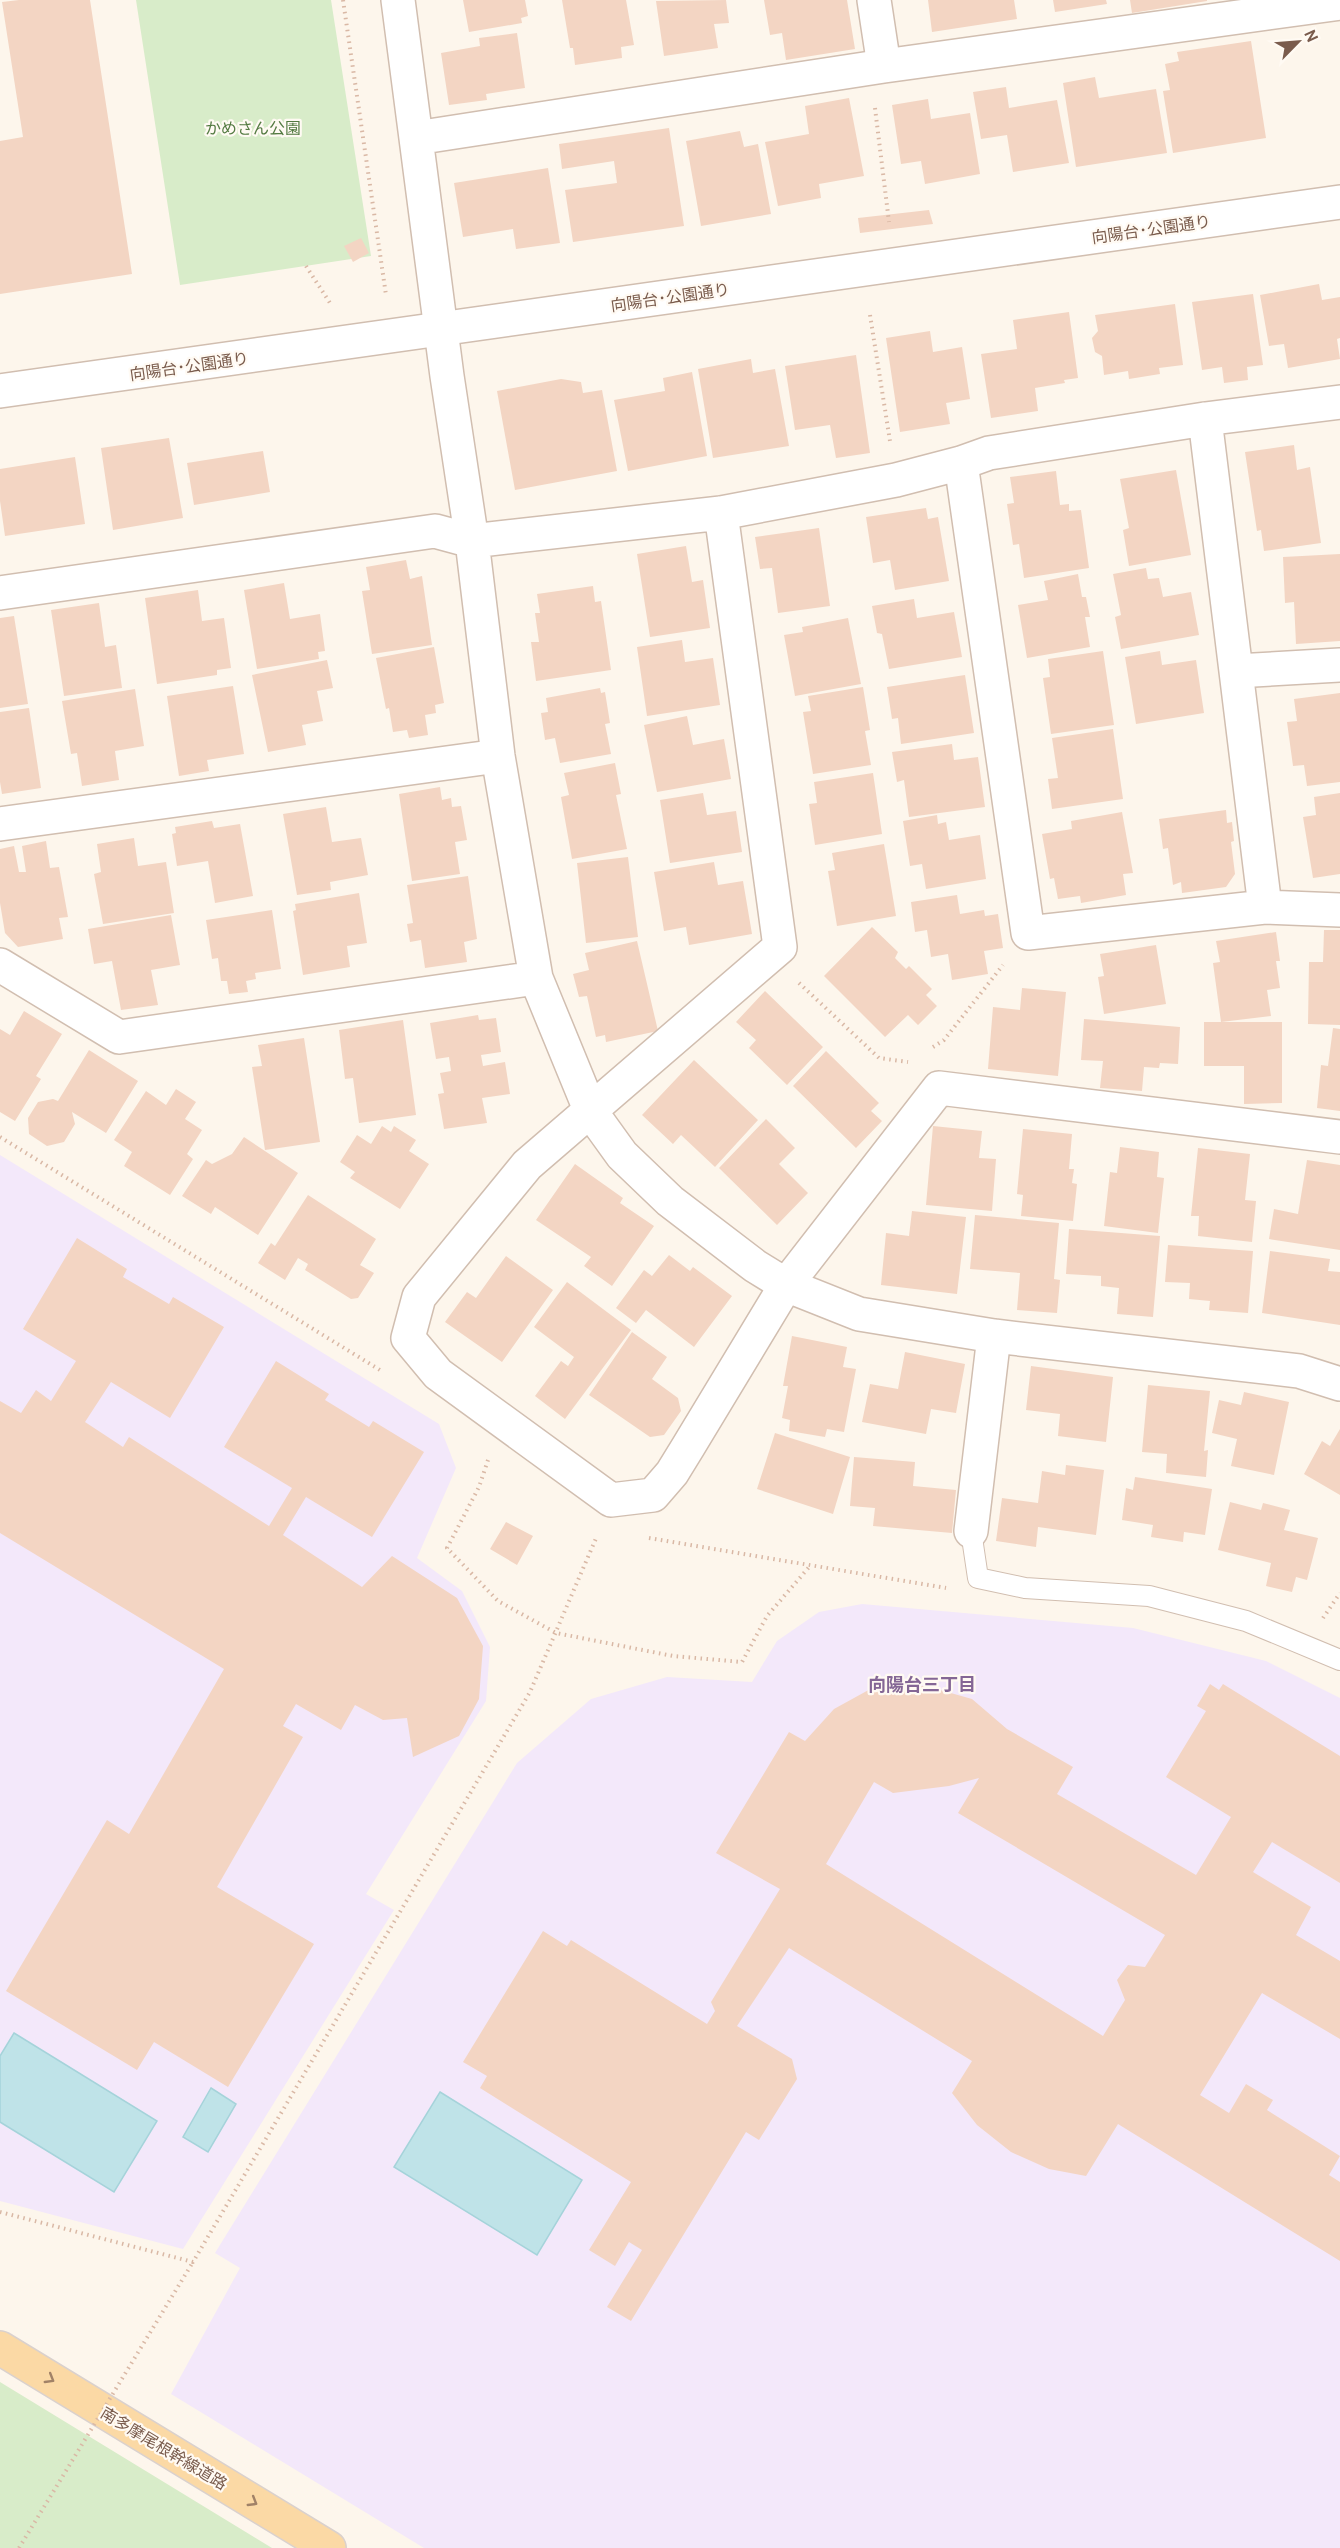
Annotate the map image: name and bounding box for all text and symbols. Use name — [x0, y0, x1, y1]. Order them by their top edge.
north arrow — [1268, 12, 1328, 72]
text: N — [1298, 27, 1321, 46]
park label: かめさん公園 — [205, 120, 301, 140]
street label: 向陽台･公園通り — [1090, 213, 1212, 249]
street label: 向陽台･公園通り — [609, 281, 731, 317]
street label: 向陽台･公園通り — [128, 350, 250, 386]
district label: 向陽台三丁目 — [868, 1675, 976, 1698]
one-way arrow — [44, 2371, 54, 2383]
street label: 南多摩尾根幹線道路 — [96, 2404, 230, 2495]
one-way arrow — [247, 2494, 257, 2506]

